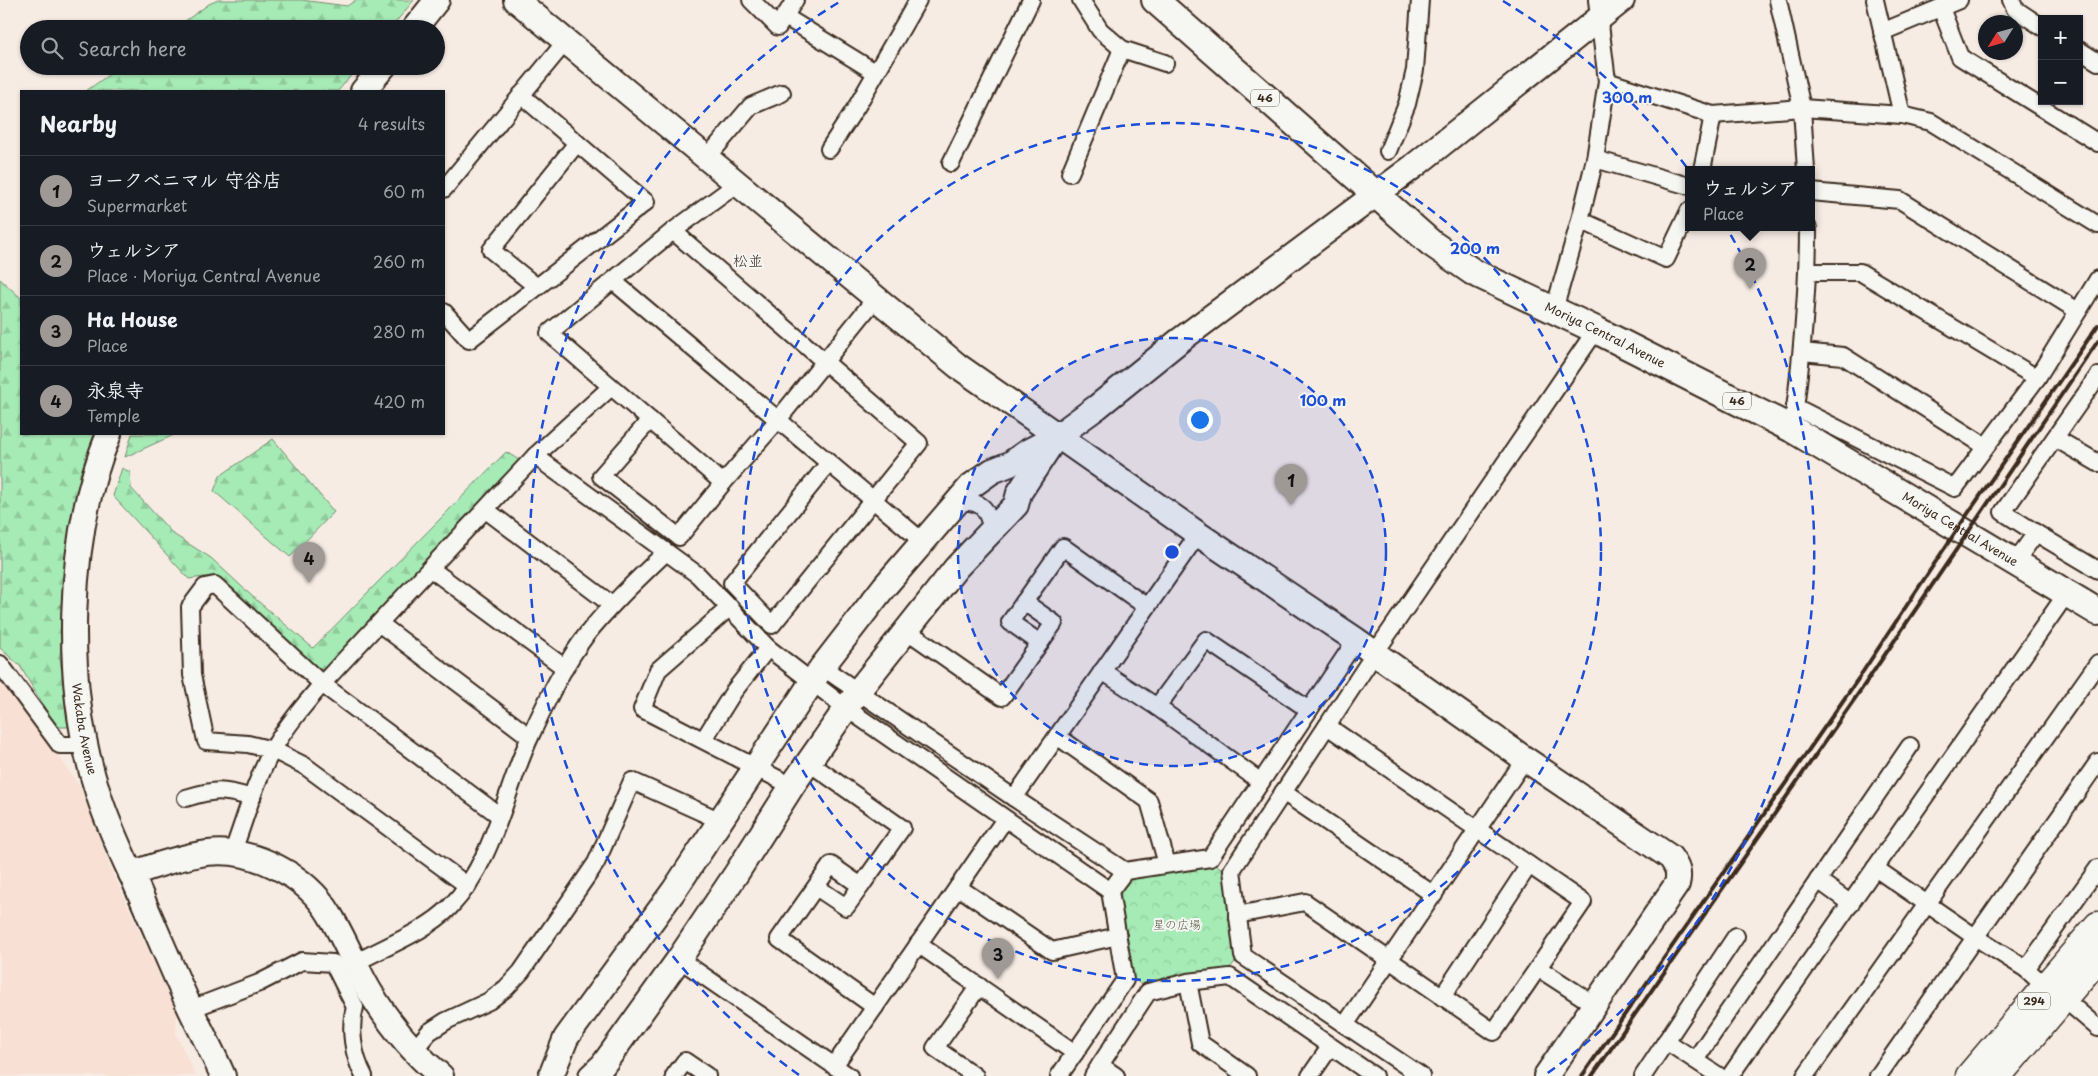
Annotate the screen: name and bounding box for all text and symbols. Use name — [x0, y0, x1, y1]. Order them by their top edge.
north arrow — [1978, 15, 2023, 60]
map controls — [2038, 15, 2083, 105]
button: + — [2038, 15, 2083, 60]
search box — [20, 20, 445, 75]
icon: search — [38, 34, 66, 62]
text: Search here — [78, 34, 187, 62]
button: − — [2038, 60, 2083, 105]
text: 300 m — [1602, 85, 1652, 108]
road number: 46 — [1251, 90, 1279, 106]
text: Nearby — [40, 107, 117, 139]
text: 4 results — [358, 111, 425, 135]
text: ヨークベニマル 守谷店 — [87, 165, 282, 193]
popup — [1685, 166, 1815, 231]
text: ウェルシア — [1703, 173, 1797, 201]
text: 1 — [52, 179, 60, 203]
text: 60 m — [383, 179, 425, 203]
text: Supermarket — [87, 193, 187, 217]
text: Place — [1703, 201, 1744, 225]
text: ウェルシア — [87, 235, 181, 263]
text: 200 m — [1450, 236, 1500, 259]
district label: 松並 — [733, 248, 763, 271]
pin: 2 — [1734, 248, 1766, 289]
text: 2 — [50, 249, 62, 273]
text: 260 m — [373, 249, 425, 273]
text: Place · Moriya Central Avenue — [87, 263, 321, 287]
street label: Moriya Central Avenue — [1542, 297, 1669, 372]
text: Ha House — [87, 305, 178, 333]
text: 3 — [51, 319, 61, 343]
text: 280 m — [373, 319, 425, 343]
text: Place — [87, 333, 128, 357]
text: 永泉寺 — [87, 375, 144, 403]
text: 100 m — [1300, 388, 1346, 411]
text: 4 — [51, 389, 61, 413]
text: 420 m — [374, 389, 425, 413]
road number: 46 — [1723, 392, 1751, 410]
text: Temple — [87, 403, 140, 427]
your location — [1187, 407, 1213, 433]
pin: 1 — [1275, 464, 1307, 505]
street label: Moriya Central Avenue — [1899, 487, 2022, 570]
pin: 4 — [293, 542, 325, 583]
centre of rings — [1163, 543, 1181, 561]
street label: Wakaba Avenue — [68, 682, 102, 777]
park label: 星の広場 — [1153, 915, 1201, 933]
pin: 3 — [982, 938, 1014, 979]
road number: 294 — [2018, 992, 2050, 1009]

